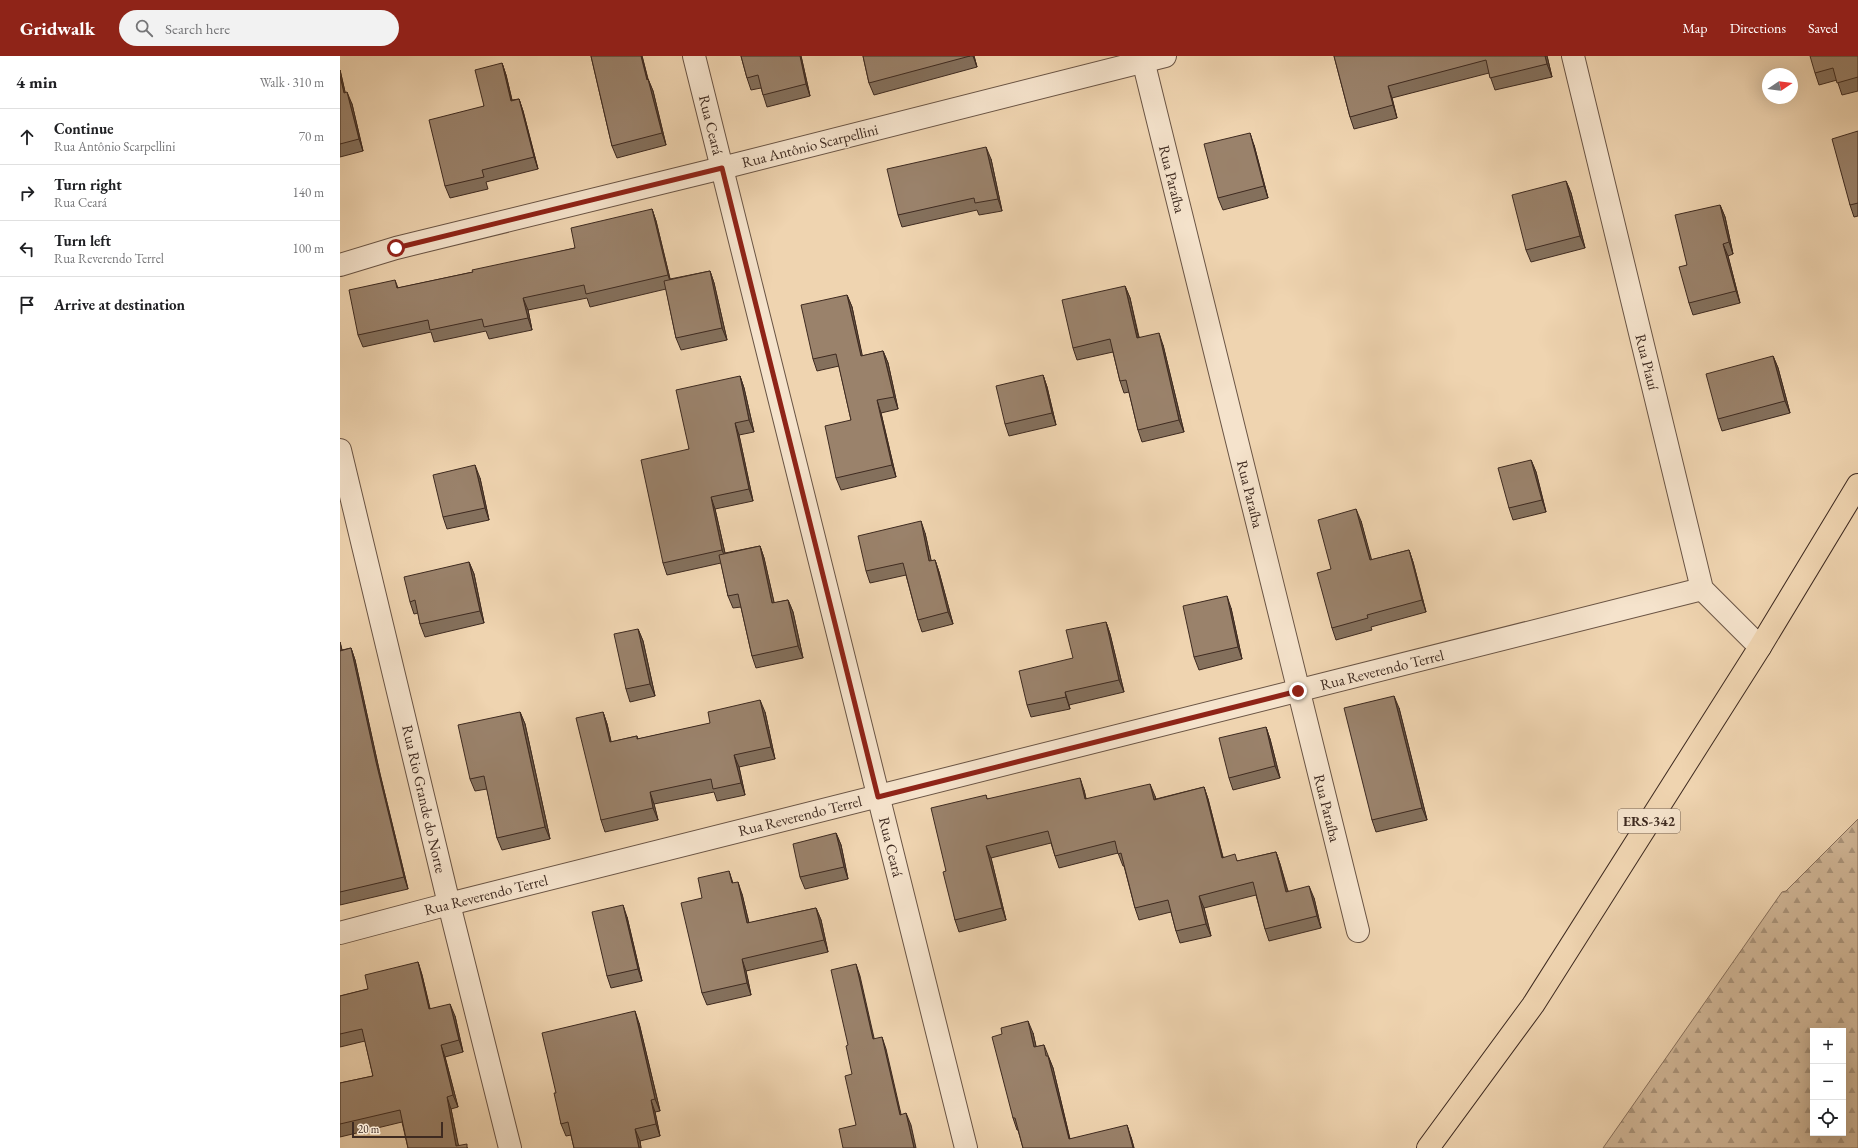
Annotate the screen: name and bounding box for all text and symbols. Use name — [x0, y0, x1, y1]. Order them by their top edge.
search box — [119, 10, 399, 46]
text: Gridwalk — [20, 16, 95, 41]
icon: search — [133, 17, 155, 39]
text: Search here — [165, 19, 230, 38]
text: Map — [1682, 19, 1708, 37]
text: Directions — [1730, 19, 1786, 37]
text: Saved — [1808, 19, 1838, 37]
north arrow — [1762, 68, 1798, 104]
text: 4 min — [16, 71, 57, 93]
text: Walk · 310 m — [260, 74, 324, 91]
street label: Rua Ceará — [695, 93, 728, 157]
text: Continue — [54, 119, 114, 138]
street label: Rua Antônio Scarpellini — [740, 119, 880, 172]
icon: ahead — [16, 126, 38, 148]
text: 70 m — [299, 128, 324, 145]
text: Rua Antônio Scarpellini — [54, 138, 175, 155]
street label: Rua Paraíba — [1155, 143, 1190, 215]
text: Turn right — [54, 175, 122, 194]
icon: right — [16, 182, 38, 204]
text: 140 m — [293, 184, 324, 201]
text: Rua Ceará — [54, 194, 107, 211]
text: Turn left — [54, 231, 111, 250]
icon: left — [16, 238, 38, 260]
route start — [387, 239, 405, 257]
text: 100 m — [293, 240, 324, 257]
text: Rua Reverendo Terrel — [54, 250, 164, 267]
icon: arrive — [16, 294, 38, 316]
text: Arrive at destination — [54, 295, 185, 314]
street label: Rua Piauí — [1631, 332, 1664, 392]
street label: Rua Paraíba — [1233, 458, 1268, 530]
street label: Rua Reverendo Terrel — [1318, 645, 1446, 694]
route end — [1289, 682, 1307, 700]
street label: Rua Rio Grande do Norte — [398, 723, 451, 875]
street label: Rua Paraíba — [1310, 772, 1345, 844]
street label: Rua Reverendo Terrel — [736, 791, 864, 840]
road number: ERS-342 — [1618, 809, 1680, 833]
street label: Rua Ceará — [875, 815, 908, 879]
street label: Rua Reverendo Terrel — [422, 870, 550, 919]
map controls — [1810, 1028, 1846, 1136]
button: + — [1810, 1028, 1846, 1064]
button: − — [1810, 1064, 1846, 1100]
button: locate — [1810, 1100, 1846, 1136]
scale bar — [352, 1120, 443, 1139]
text: 20 m — [358, 1122, 379, 1136]

